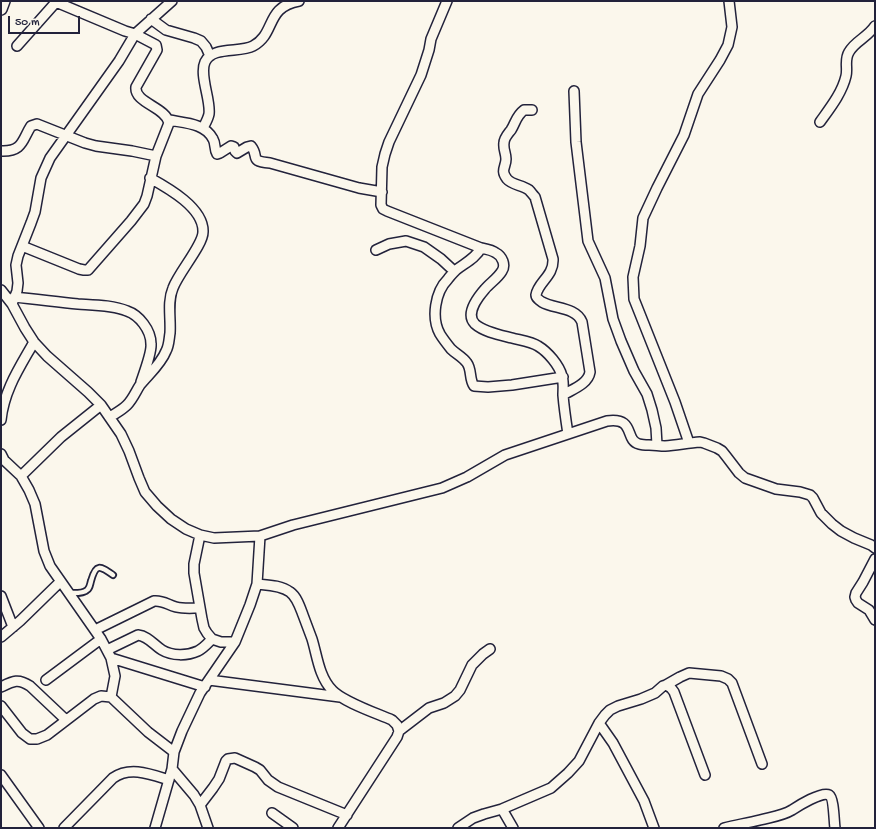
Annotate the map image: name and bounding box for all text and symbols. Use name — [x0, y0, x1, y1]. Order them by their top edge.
scale bar — [10, 8, 82, 34]
text: 50 m — [15, 16, 40, 30]

